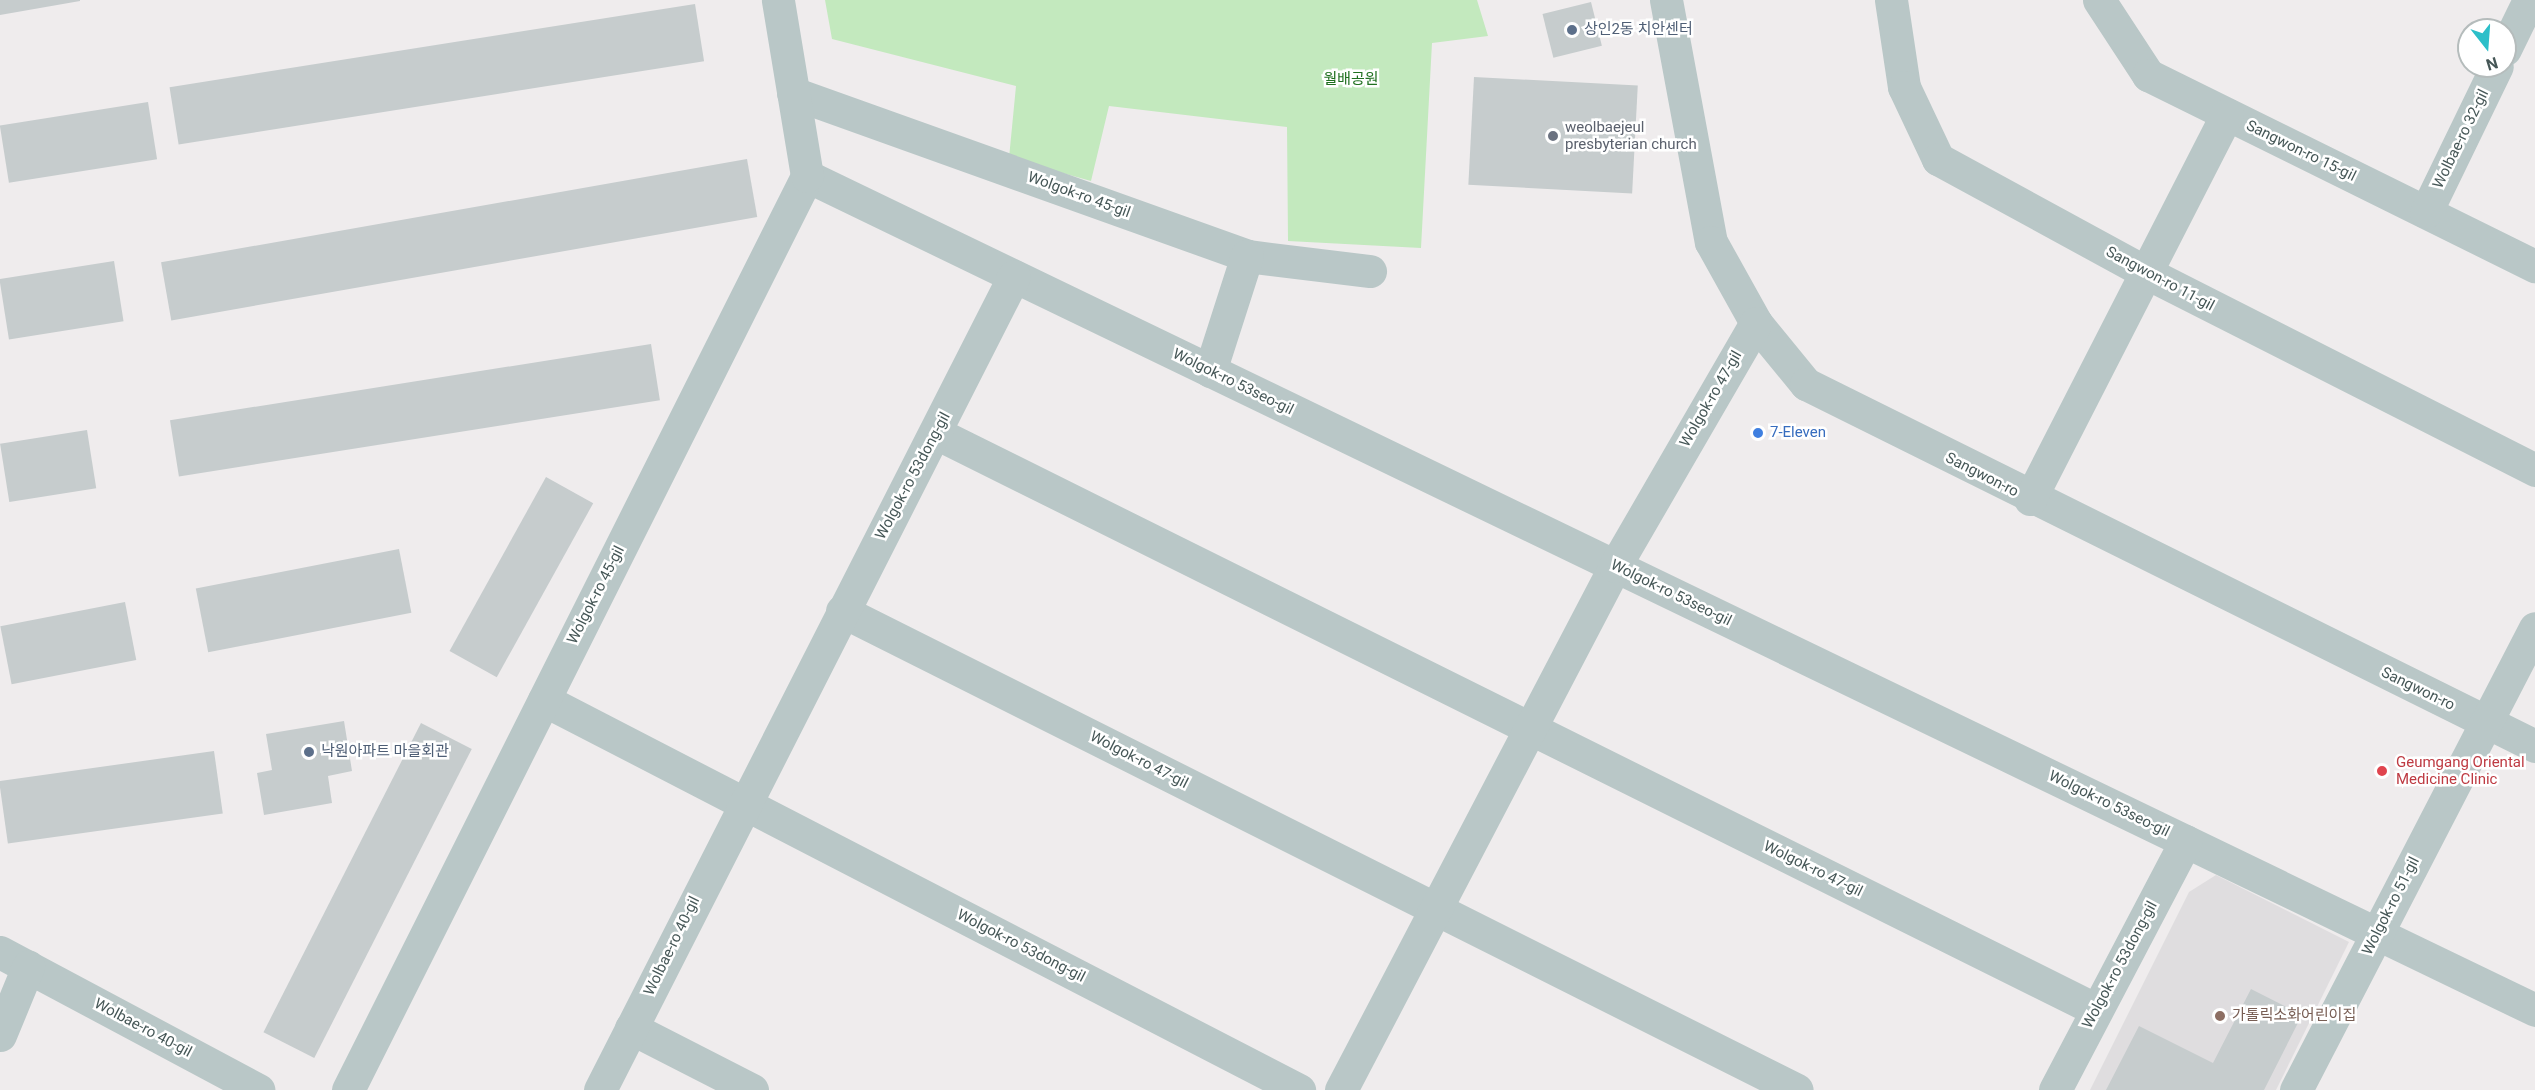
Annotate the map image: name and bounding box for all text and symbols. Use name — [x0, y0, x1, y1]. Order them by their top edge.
north arrow — [2457, 18, 2517, 78]
place label: 상인2동 치안센터 — [1584, 21, 1693, 39]
marker: 상인2동 치안센터 — [1565, 23, 1579, 37]
text: N — [2484, 53, 2500, 75]
park label: 월배공원 — [1323, 71, 1379, 89]
street label: Wolbae-ro 32-gil — [2429, 87, 2493, 191]
street label: Sangwon-ro 15-gil — [2243, 117, 2359, 185]
place label: weolbaejeul presbyterian church — [1565, 118, 1697, 153]
marker: weolbaejeul presbyterian church — [1546, 129, 1560, 143]
street label: Wolgok-ro 45-gil — [1025, 168, 1133, 222]
street label: Sangwon-ro 11-gil — [2103, 243, 2217, 315]
street label: Wolgok-ro 53seo-gil — [1170, 345, 1296, 419]
street label: Wolgok-ro 47-gil — [1676, 348, 1746, 450]
street label: Wolgok-ro 53dong-gil — [872, 409, 954, 543]
place label: 7-Eleven — [1770, 424, 1826, 442]
marker: 7-Eleven — [1751, 426, 1765, 440]
street label: Sangwon-ro — [1942, 449, 2022, 501]
street label: Wolgok-ro 45-gil — [563, 543, 629, 647]
street label: Wolgok-ro 53seo-gil — [1608, 556, 1734, 630]
street label: Sangwon-ro — [2378, 663, 2458, 715]
street label: Wolgok-ro 47-gil — [1087, 727, 1191, 793]
place label: 낙원아파트 마을회관 — [321, 743, 449, 761]
marker: 낙원아파트 마을회관 — [302, 745, 316, 759]
place label: Geumgang Oriental Medicine Clinic — [2396, 753, 2525, 788]
marker: Geumgang Oriental Medicine Clinic — [2373, 762, 2391, 780]
street label: Wolgok-ro 53seo-gil — [2046, 767, 2172, 841]
street label: Wolgok-ro 47-gil — [1761, 837, 1865, 901]
street label: Wolgok-ro 51-gil — [2358, 854, 2424, 958]
street label: Wolbae-ro 40-gil — [640, 894, 704, 998]
street label: Wolgok-ro 53dong-gil — [2079, 898, 2161, 1032]
street label: Wolgok-ro 53dong-gil — [954, 906, 1088, 986]
street label: Wolbae-ro 40-gil — [91, 995, 195, 1061]
place label: 가톨릭소화어린이집 — [2232, 1007, 2356, 1025]
marker: 가톨릭소화어린이집 — [2213, 1009, 2227, 1023]

